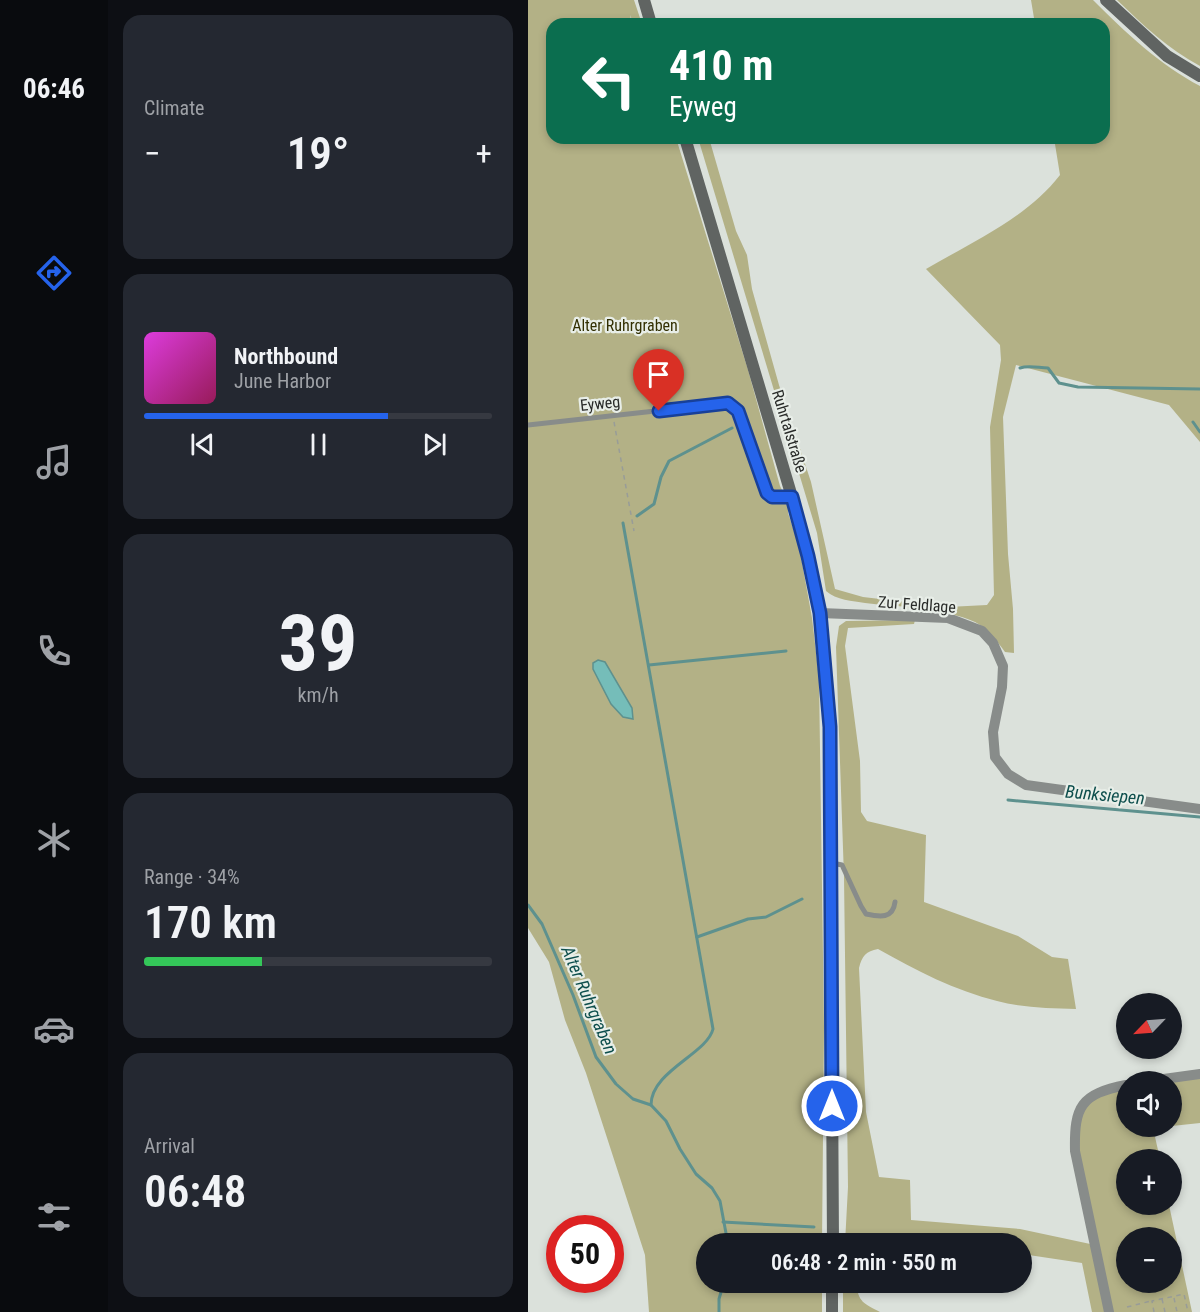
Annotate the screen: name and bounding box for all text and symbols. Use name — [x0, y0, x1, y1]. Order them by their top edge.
text: 410 m — [669, 41, 774, 90]
icon: left — [570, 42, 648, 120]
text: 06:46 — [23, 73, 85, 105]
text: Eyweg — [669, 91, 737, 123]
text: Climate — [144, 96, 204, 120]
text: 19° — [287, 127, 349, 180]
text: − — [144, 134, 161, 173]
text: + — [476, 134, 492, 173]
icon: directions — [33, 252, 75, 294]
park label: Alter Ruhrgraben — [572, 316, 678, 335]
text: Northbound — [234, 344, 338, 369]
pin — [633, 349, 684, 411]
icon: arrive — [642, 358, 675, 391]
text: June Harbor — [234, 369, 331, 393]
street label: Ruhrtalstraße — [768, 388, 811, 475]
street label: Eyweg — [579, 392, 621, 415]
icon: previous — [186, 428, 219, 461]
icon: pause — [302, 428, 335, 461]
icon: next — [418, 428, 451, 461]
icon: music — [33, 441, 75, 483]
street label: Zur Feldlage — [877, 592, 956, 617]
text: 39 — [279, 598, 357, 689]
icon: phone — [33, 630, 75, 672]
text: km/h — [297, 683, 339, 707]
water label: Bunksiepen — [1064, 781, 1146, 808]
icon: climate — [33, 819, 75, 861]
text: Range · 34% — [144, 865, 240, 889]
text: 170 km — [144, 896, 277, 949]
water label: Alter Ruhrgraben — [557, 942, 622, 1057]
north arrow — [1116, 993, 1182, 1059]
map controls — [1116, 993, 1182, 1293]
icon: car — [33, 1008, 75, 1050]
button: sound — [1116, 1071, 1182, 1137]
position arrow — [800, 1074, 864, 1138]
text: Arrival — [144, 1134, 195, 1158]
button: + — [1116, 1149, 1182, 1215]
text: 06:48 — [144, 1165, 246, 1218]
icon: filters — [33, 1196, 75, 1238]
speed limit sign: 50 — [546, 1215, 624, 1293]
button: − — [1116, 1227, 1182, 1293]
text: 06:48 · 2 min · 550 m — [771, 1250, 957, 1275]

